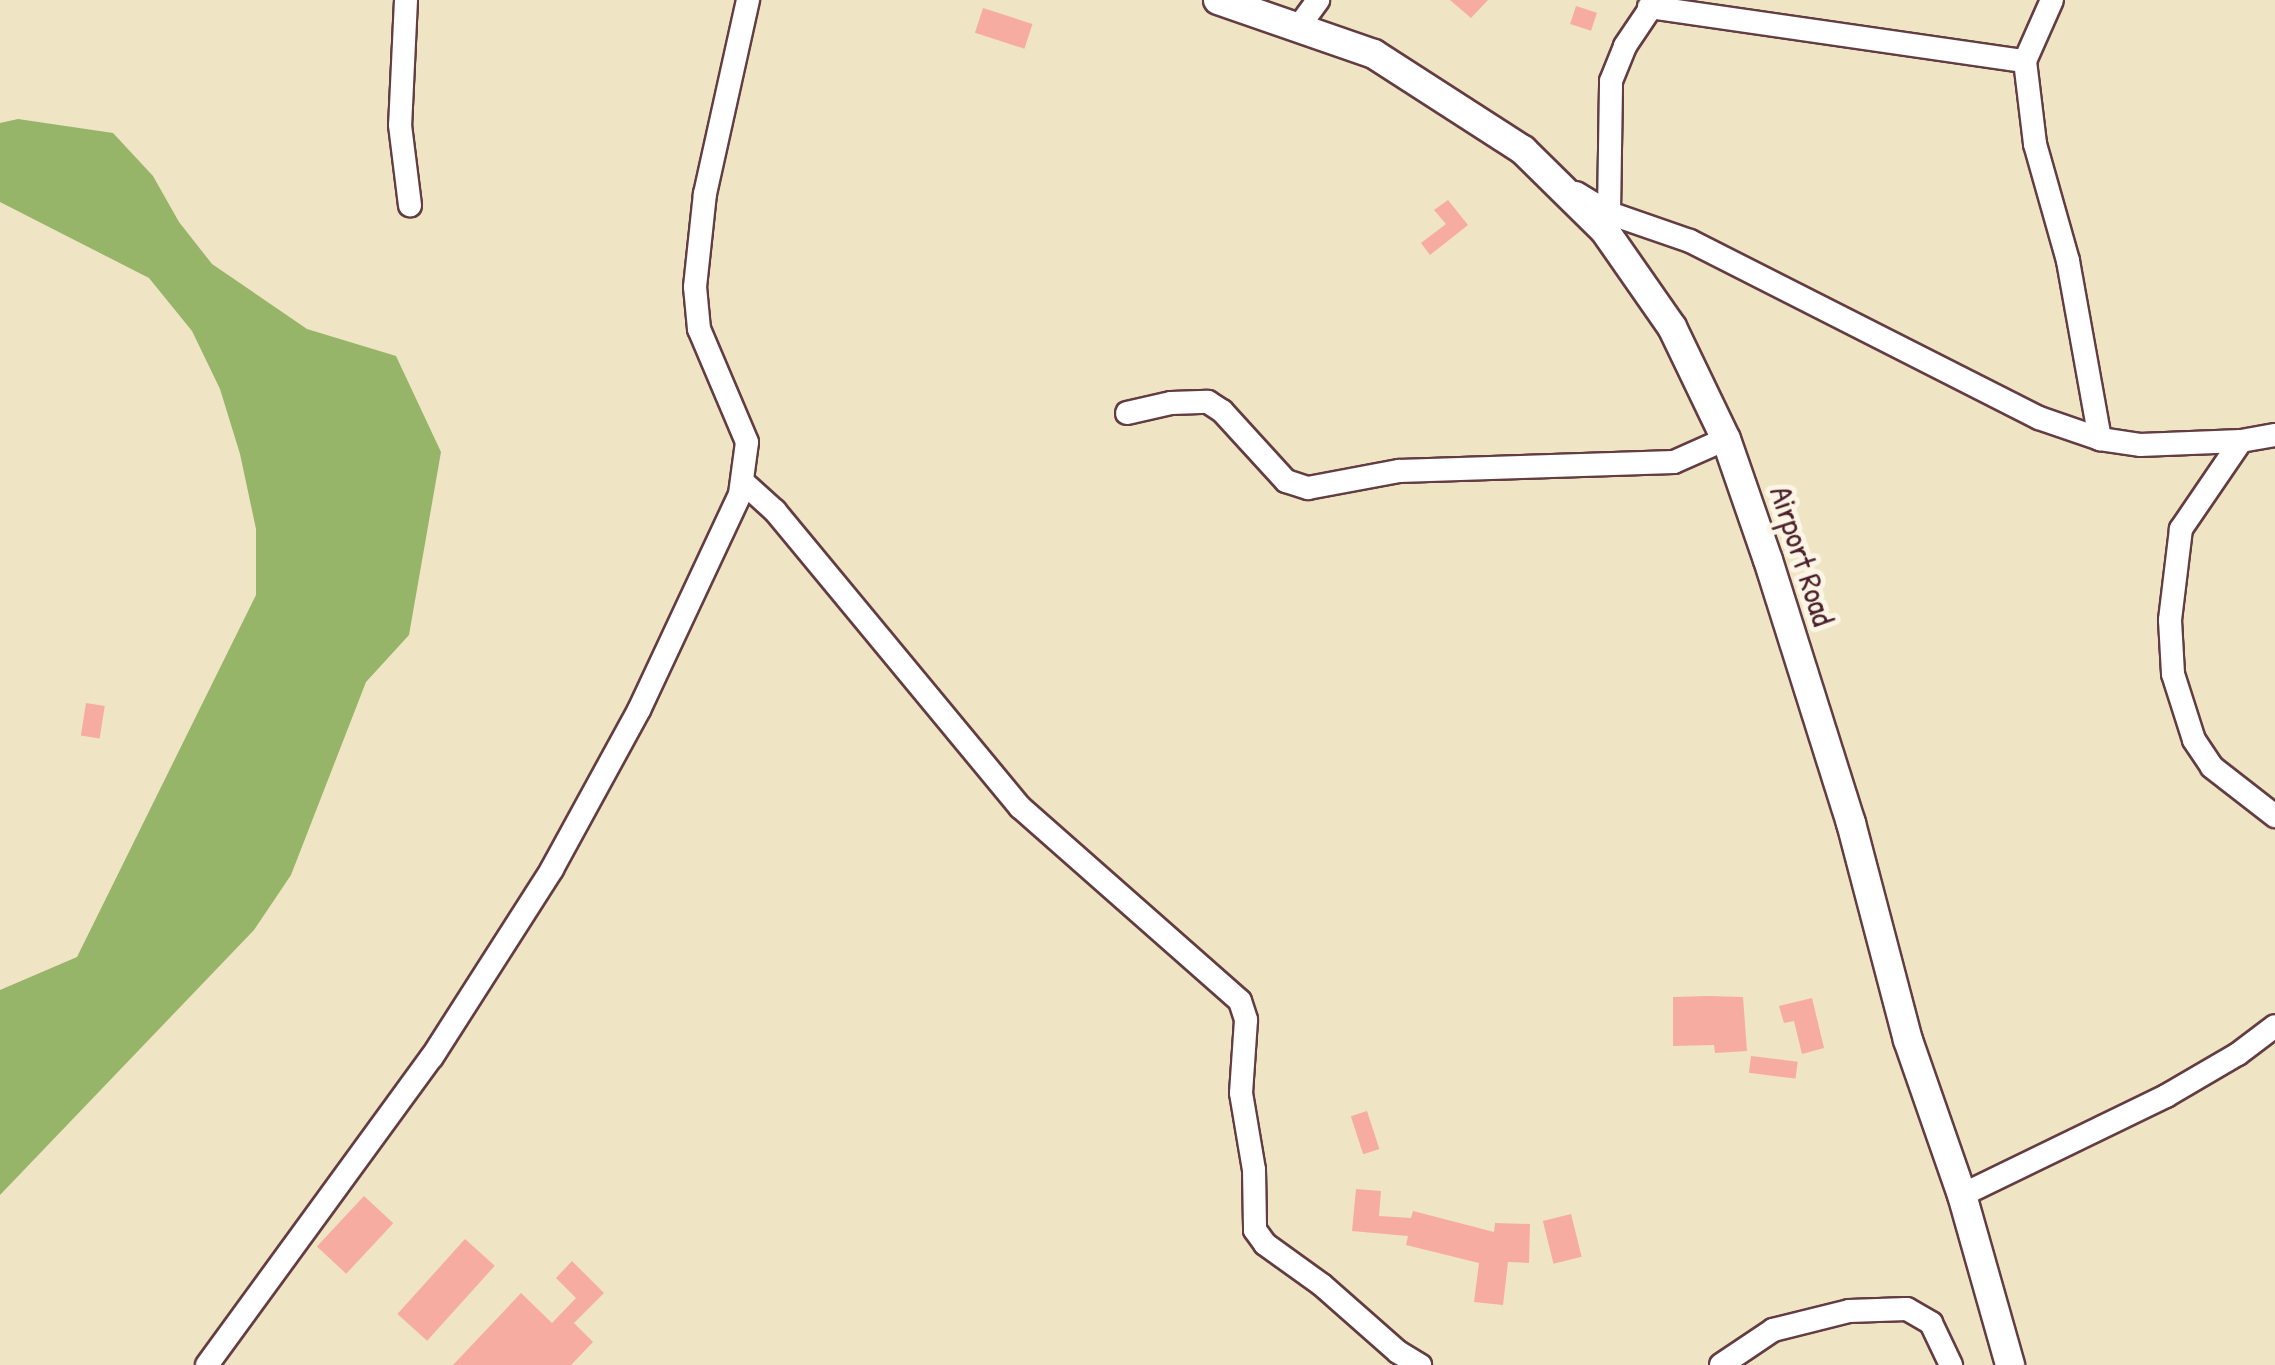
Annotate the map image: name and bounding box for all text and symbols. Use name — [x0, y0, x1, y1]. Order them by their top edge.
street label: Airport Road — [1761, 481, 1843, 631]

